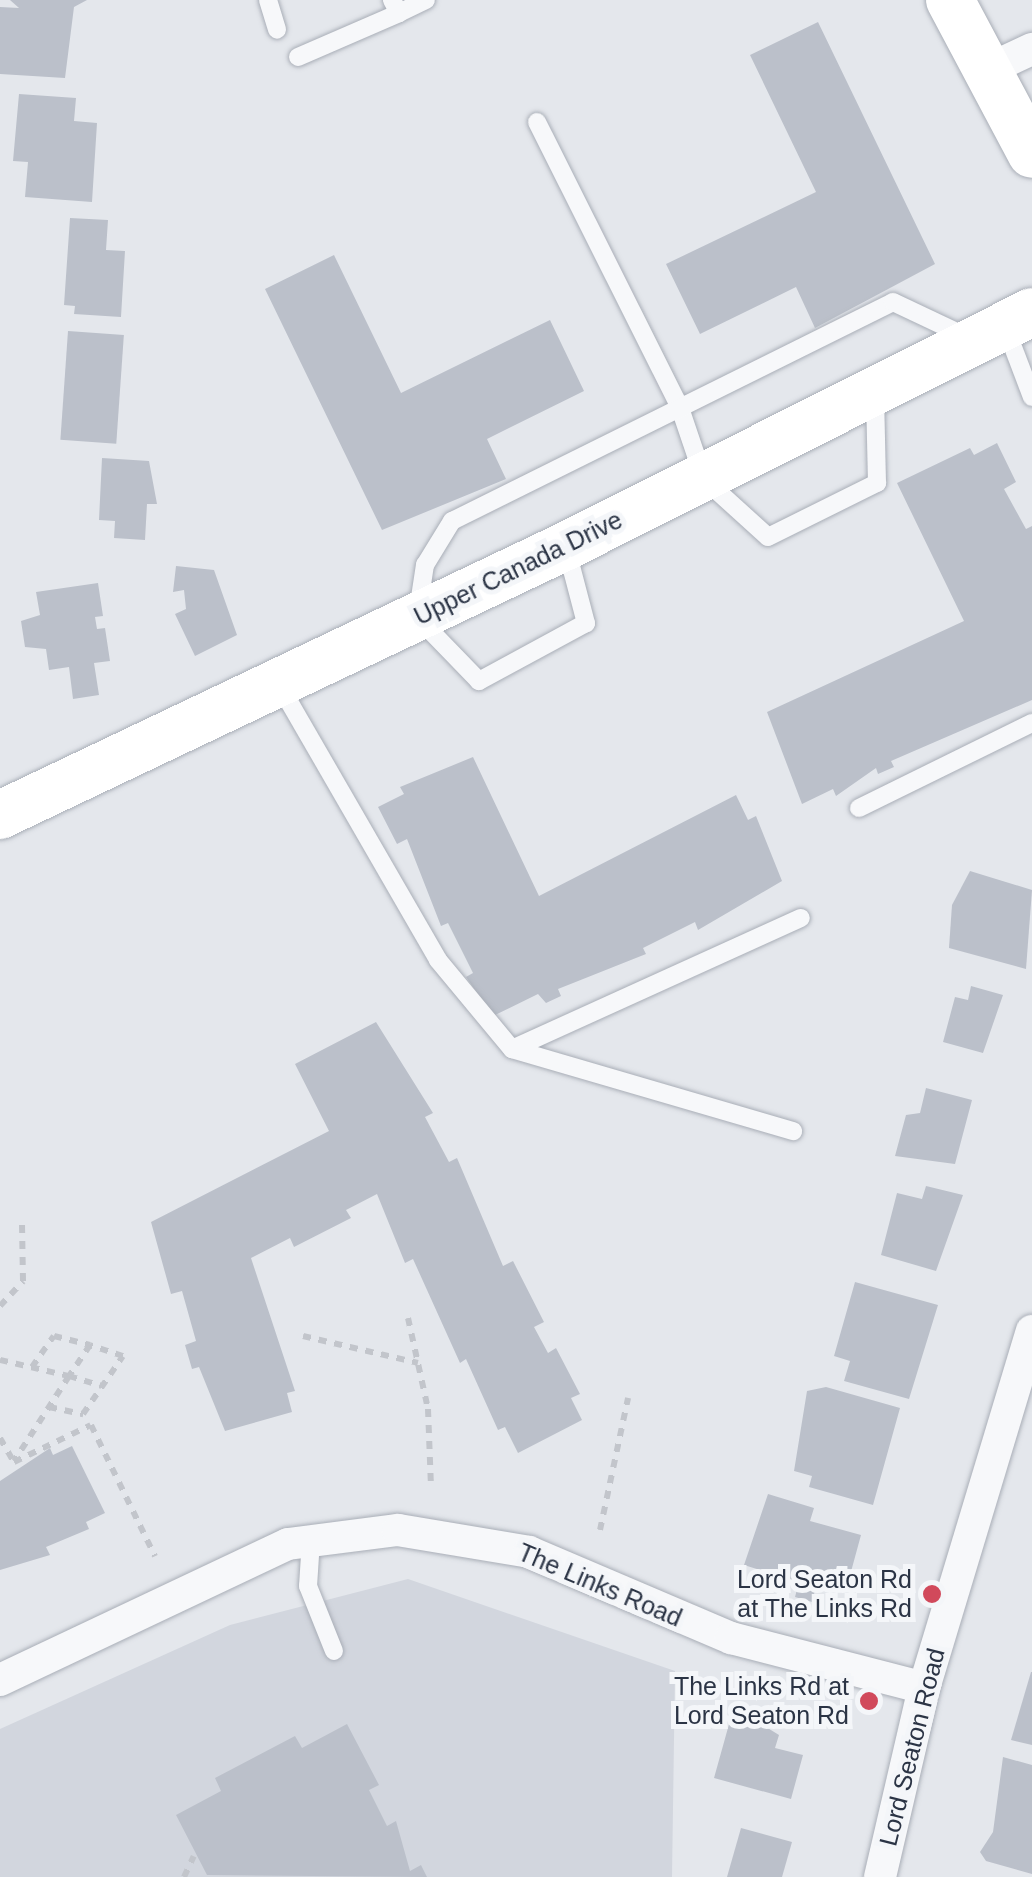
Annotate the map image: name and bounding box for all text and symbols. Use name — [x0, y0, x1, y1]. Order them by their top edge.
street label: Upper Canada Drive — [409, 505, 627, 631]
street label: The Links Road — [514, 1537, 686, 1633]
place label: Lord Seaton Rd at The Links Rd — [737, 1565, 912, 1624]
marker: Lord Seaton Rd at The Links Rd — [921, 1583, 943, 1605]
street label: Lord Seaton Road — [873, 1645, 951, 1849]
place label: The Links Rd at Lord Seaton Rd — [674, 1672, 849, 1731]
marker: The Links Rd at Lord Seaton Rd — [858, 1690, 880, 1712]

